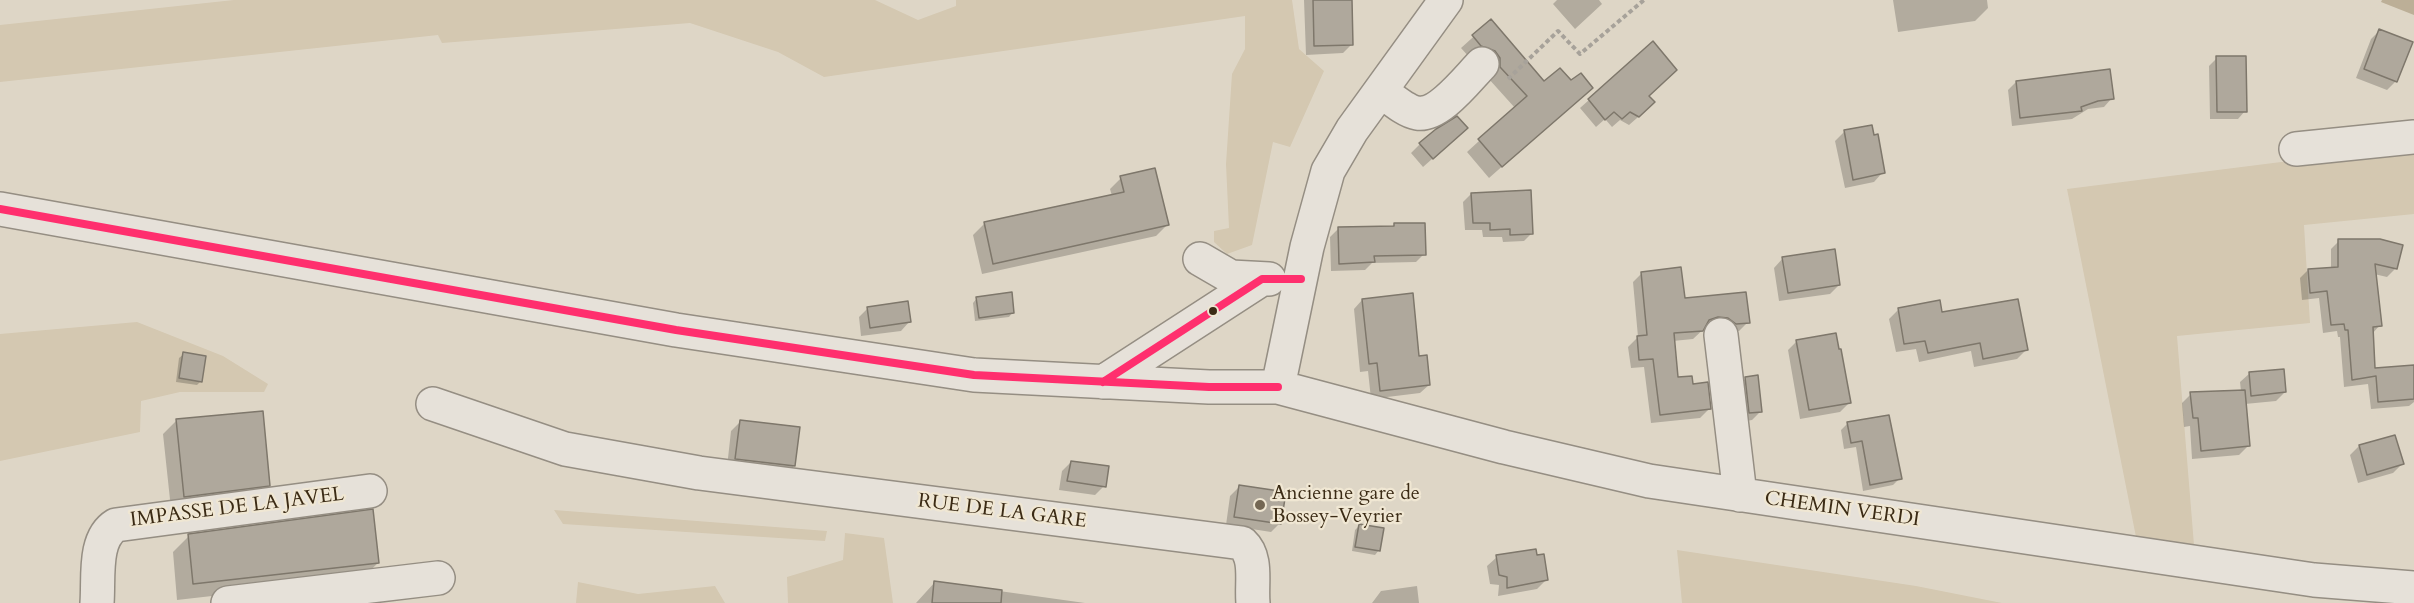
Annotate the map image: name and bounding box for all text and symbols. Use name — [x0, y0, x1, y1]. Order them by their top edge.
unlabelled marker — [1207, 305, 1219, 317]
place label: Ancienne gare de Bossey-Veyrier — [1272, 482, 1420, 529]
street label: IMPASSE DE LA JAVEL — [129, 483, 345, 533]
street label: CHEMIN VERDI — [1763, 487, 1921, 533]
street label: RUE DE LA GARE — [916, 490, 1088, 534]
marker: Ancienne gare de Bossey-Veyrier — [1253, 498, 1267, 512]

